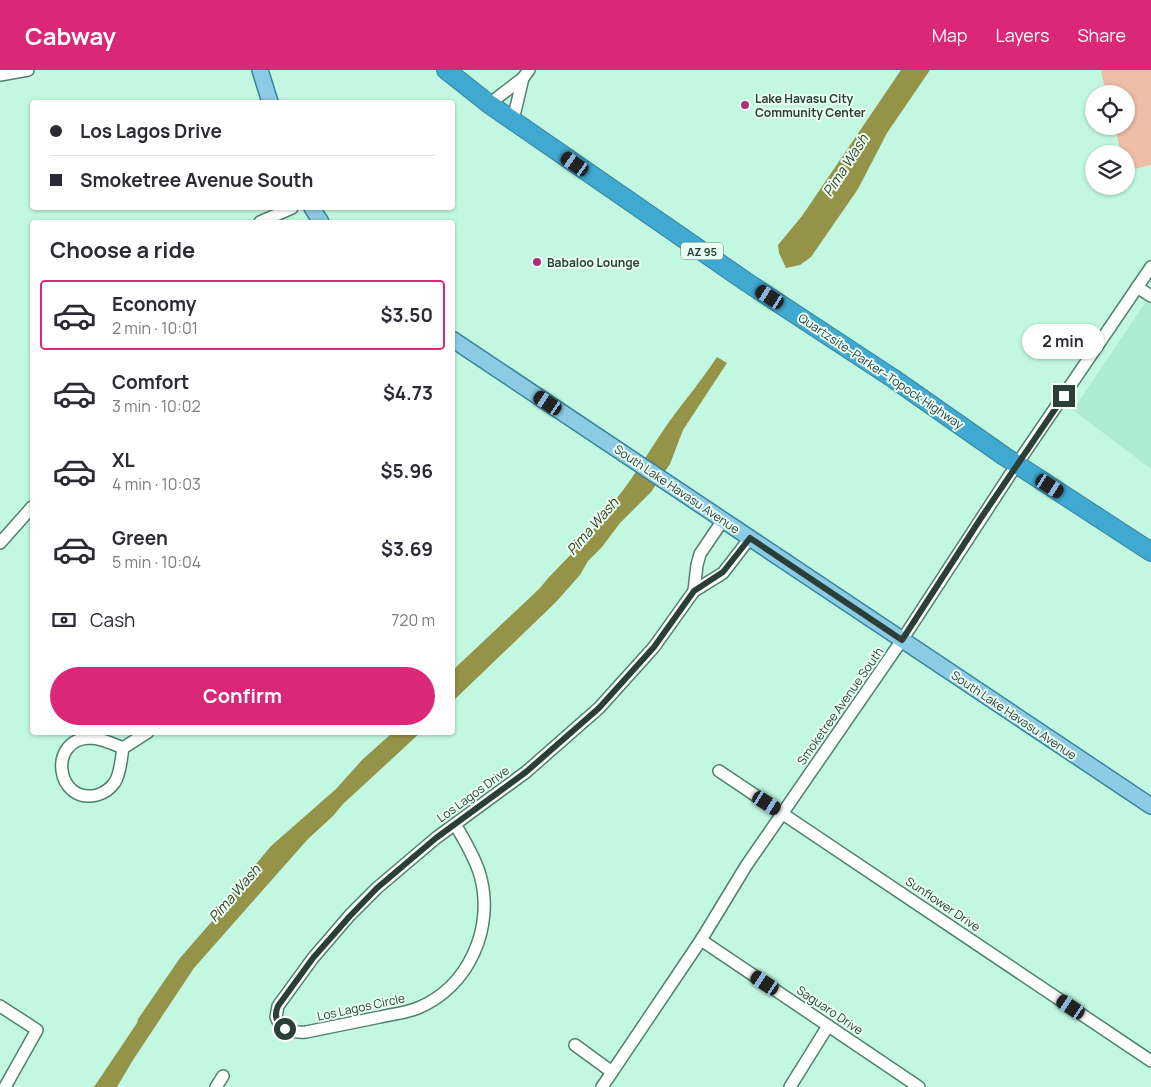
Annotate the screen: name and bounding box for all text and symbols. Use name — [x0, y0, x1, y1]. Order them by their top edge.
text: Cabway — [25, 19, 116, 52]
text: Map — [932, 23, 967, 47]
text: Layers — [995, 23, 1049, 47]
text: Share — [1077, 23, 1126, 47]
map controls — [1085, 85, 1135, 195]
button: locate — [1085, 85, 1135, 135]
place label: Lake Havasu City Community Center — [755, 90, 866, 121]
marker: Lake Havasu City Community Center — [739, 99, 751, 111]
text: Los Lagos Drive — [80, 118, 222, 144]
water label: Pima Wash — [818, 130, 872, 200]
button: layers — [1085, 145, 1135, 195]
car — [558, 149, 591, 179]
text: Smoketree Avenue South — [80, 167, 313, 193]
text: Choose a ride — [50, 235, 195, 265]
road number: AZ 95 — [681, 242, 723, 260]
place label: Babaloo Lounge — [547, 254, 640, 271]
marker: Babaloo Lounge — [531, 256, 543, 268]
car — [753, 283, 786, 311]
text: Economy — [112, 291, 196, 317]
icon: car — [52, 293, 97, 338]
text: $3.50 — [381, 302, 433, 328]
street label: Quartzsite–Parker–Topock Highway — [795, 309, 968, 433]
text: 2 min · 10:01 — [112, 317, 198, 339]
callout: 2 min — [1023, 324, 1105, 358]
text: 2 min — [1042, 330, 1084, 352]
text: Comfort — [112, 369, 189, 395]
icon: car — [52, 371, 97, 416]
text: $4.73 — [383, 380, 433, 406]
route end — [1053, 385, 1075, 407]
car — [531, 388, 564, 418]
text: 3 min · 10:02 — [112, 395, 201, 417]
street label: South Lake Havasu Avenue — [611, 441, 743, 537]
text: XL — [112, 447, 135, 473]
icon: car — [52, 449, 97, 494]
text: $5.96 — [381, 458, 433, 484]
car — [1033, 472, 1066, 500]
text: 4 min · 10:03 — [112, 473, 201, 495]
water label: Pima Wash — [562, 493, 623, 559]
text: Green — [112, 525, 168, 551]
icon: car — [52, 527, 97, 572]
text: $3.69 — [381, 536, 433, 562]
text: 5 min · 10:04 — [112, 551, 201, 573]
icon: cash — [50, 606, 78, 634]
text: Cash — [90, 607, 135, 633]
text: 720 m — [391, 609, 435, 631]
street label: Smoketree Avenue South — [793, 644, 887, 768]
button: Confirm — [50, 667, 435, 725]
street label: South Lake Havasu Avenue — [948, 667, 1080, 763]
street label: Los Lagos Drive — [433, 762, 513, 826]
car — [750, 789, 783, 817]
water label: Pima Wash — [204, 860, 265, 926]
street label: Sunflower Drive — [902, 873, 984, 935]
car — [748, 968, 781, 998]
street label: Saguaro Drive — [793, 981, 867, 1039]
street label: Los Lagos Circle — [316, 989, 406, 1025]
car — [1054, 992, 1087, 1022]
route start — [274, 1018, 296, 1040]

